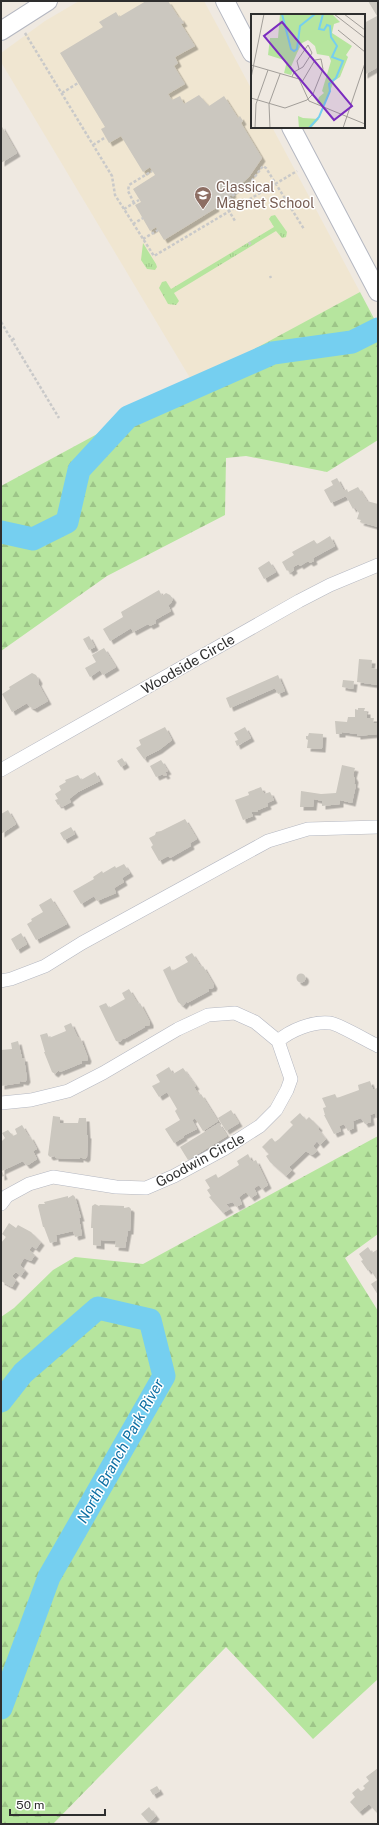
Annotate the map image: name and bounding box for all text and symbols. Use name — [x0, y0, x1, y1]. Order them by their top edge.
inset map — [251, 14, 365, 128]
place label: Classical Magnet School — [216, 179, 314, 211]
school or university icon: Classical Magnet School — [193, 185, 213, 210]
street label: Woodside Circle — [139, 631, 237, 697]
street label: Goodwin Circle — [153, 1130, 247, 1190]
water label: North Branch Park River — [73, 1376, 167, 1526]
scale bar — [10, 1791, 105, 1817]
text: 50 m — [16, 1798, 44, 1812]

